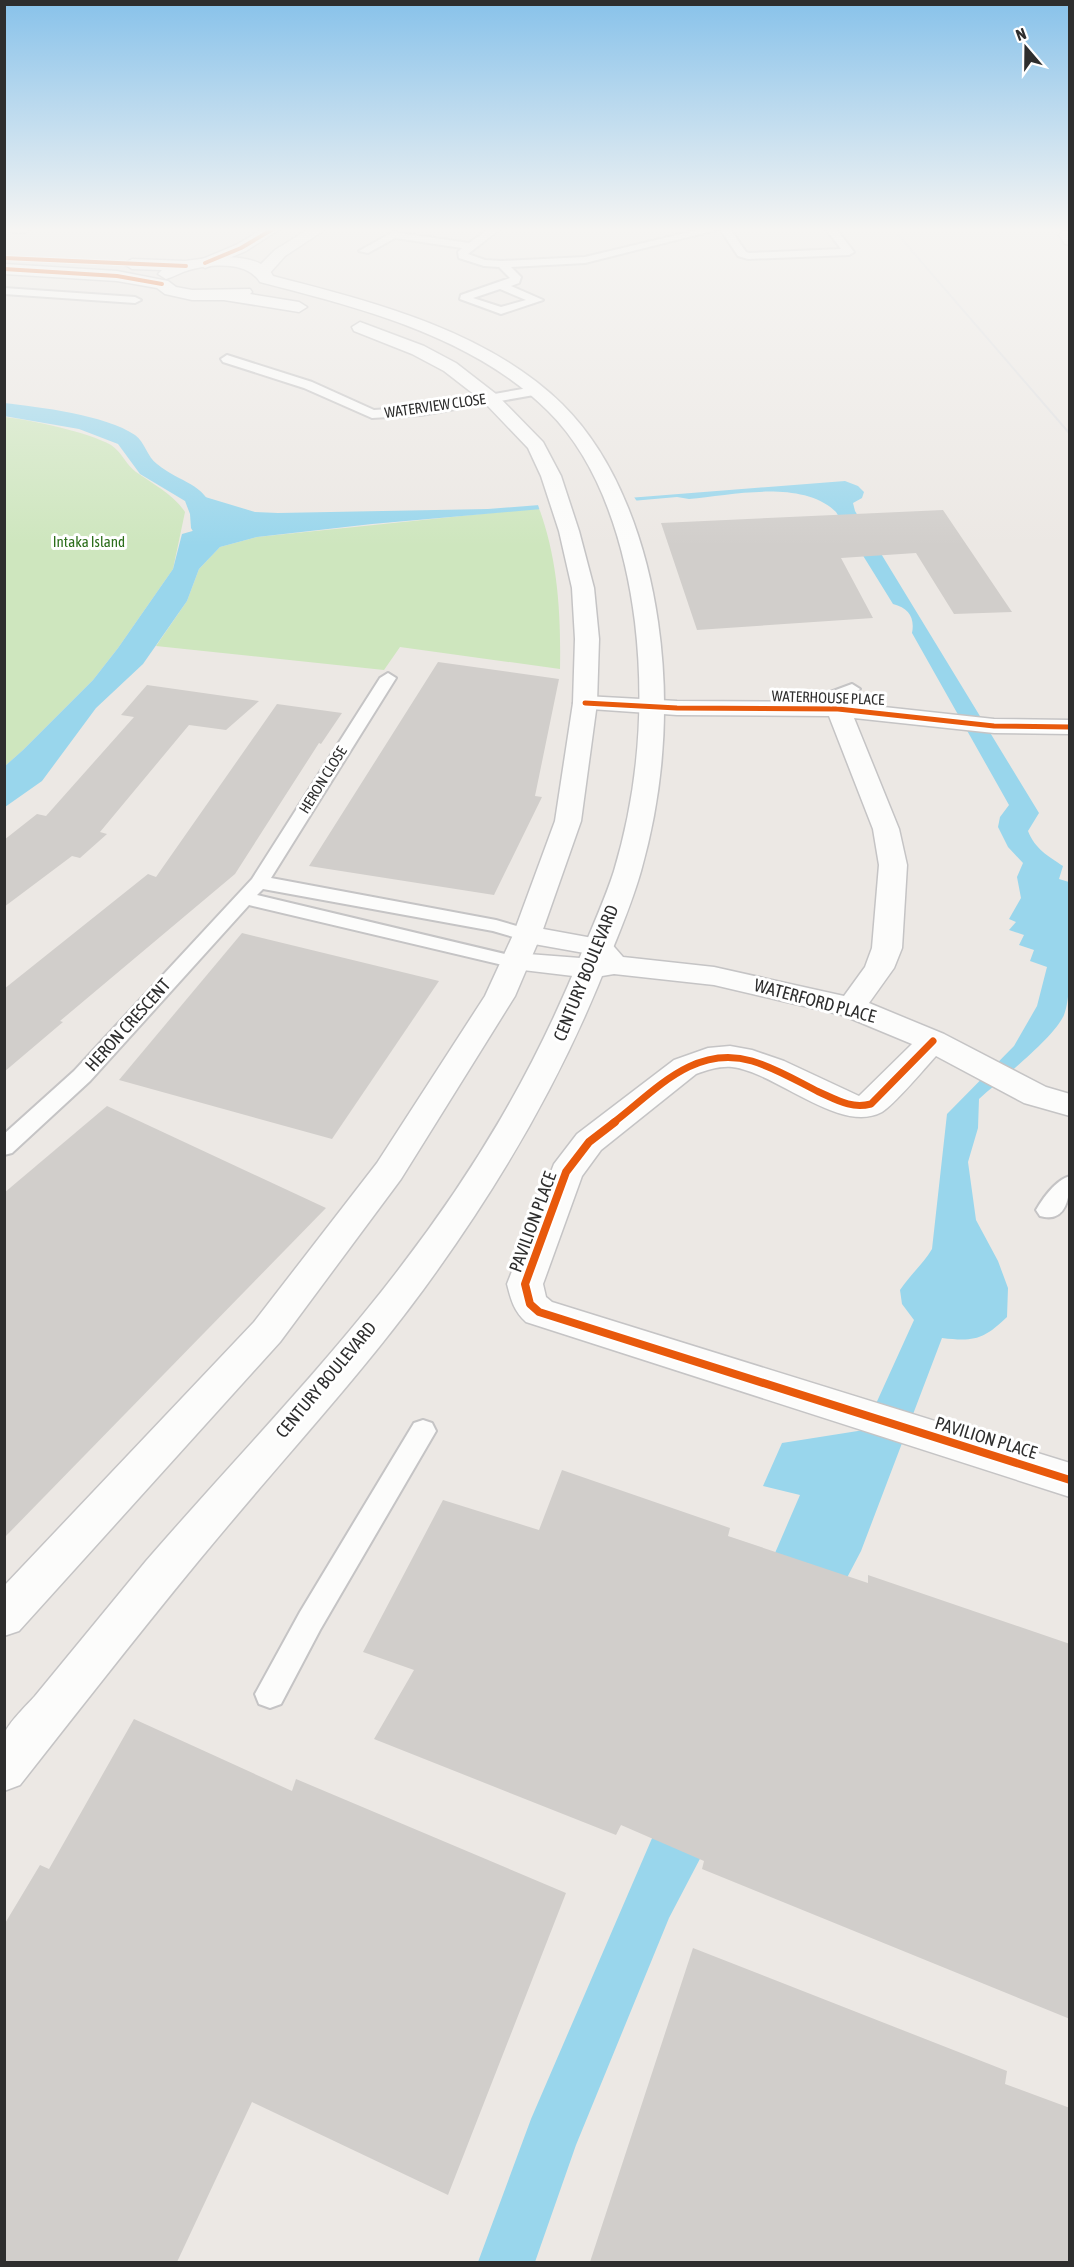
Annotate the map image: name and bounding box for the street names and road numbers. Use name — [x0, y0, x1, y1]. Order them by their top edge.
street label: WATERVIEW CLOSE — [383, 390, 487, 421]
street label: WATERHOUSE PLACE — [771, 687, 885, 708]
street label: HERON CLOSE — [295, 743, 350, 816]
street label: CENTURY BOULEVARD — [549, 902, 622, 1044]
street label: HERON CRESCENT — [81, 974, 175, 1075]
street label: WATERFORD PLACE — [752, 974, 879, 1027]
street label: PAVILION PLACE — [505, 1168, 561, 1275]
street label: CENTURY BOULEVARD — [271, 1317, 380, 1442]
street label: PAVILION PLACE — [933, 1412, 1040, 1463]

